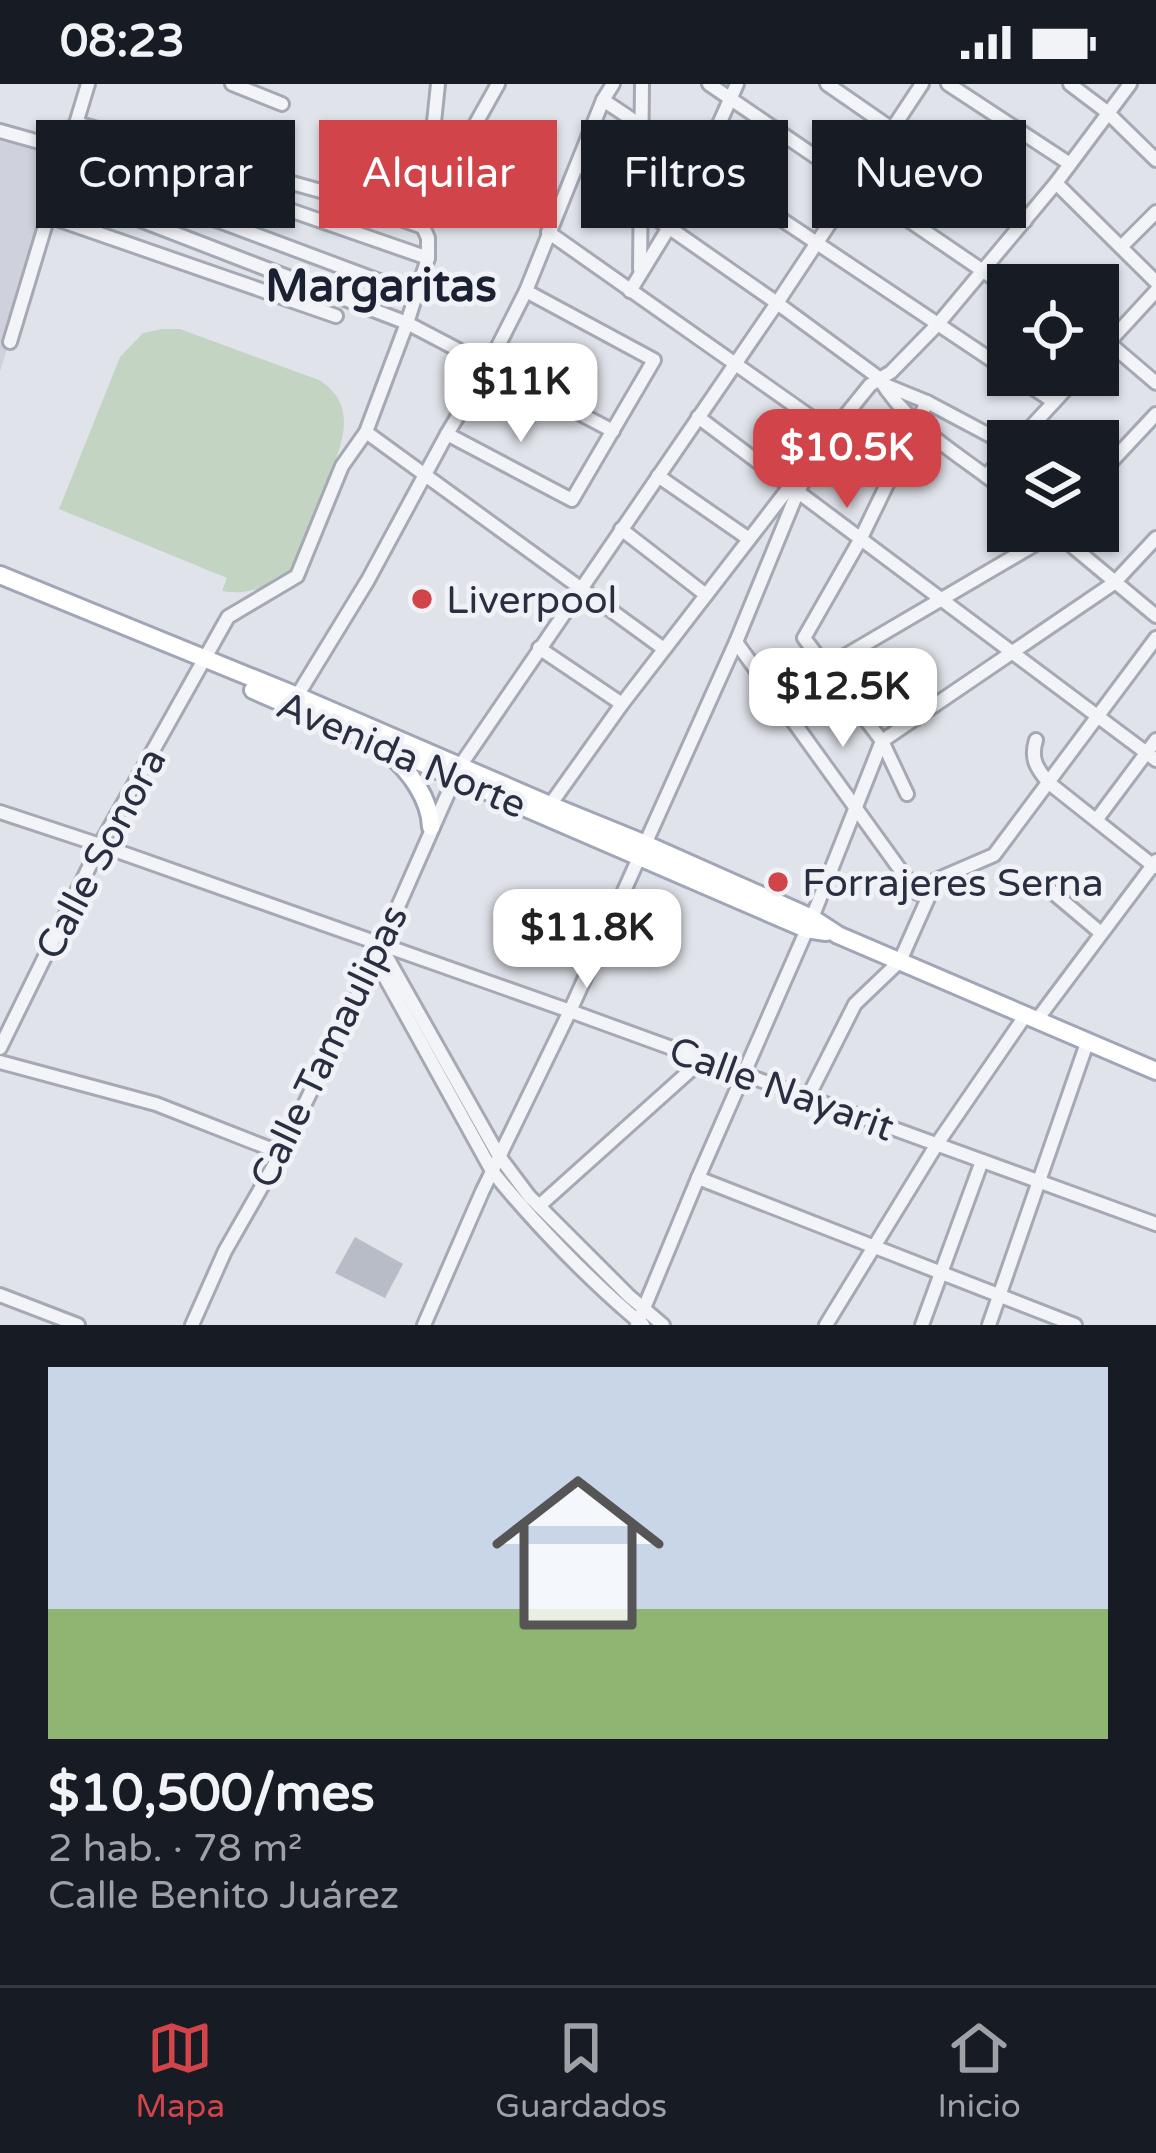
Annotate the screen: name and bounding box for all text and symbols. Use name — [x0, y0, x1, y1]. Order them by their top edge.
text: 08:23 — [60, 15, 185, 69]
chip: Comprar — [36, 120, 295, 228]
chip: Alquilar — [319, 120, 557, 228]
chip: Filtros — [581, 120, 788, 228]
chip: Nuevo — [812, 120, 1026, 228]
district label: Margaritas — [265, 260, 497, 314]
map controls — [987, 264, 1119, 552]
button: locate — [987, 264, 1119, 396]
pin: $11K — [450, 343, 592, 445]
text: $11K — [471, 358, 571, 405]
pin: $10.5K — [749, 409, 945, 511]
button: layers — [987, 420, 1119, 552]
text: $10.5K — [780, 424, 914, 471]
place label: Liverpool — [446, 577, 617, 624]
marker: Liverpool — [409, 586, 435, 612]
pin: $12.5K — [745, 648, 941, 750]
text: $12.5K — [776, 663, 910, 710]
street label: Avenida Norte — [270, 682, 533, 829]
street label: Calle Sonora — [26, 740, 177, 967]
place label: Forrajeres Serna — [802, 860, 1104, 907]
marker: Forrajeres Serna — [765, 869, 791, 895]
pin: $11.8K — [489, 889, 685, 991]
street label: Calle Tamaulipas — [240, 897, 418, 1196]
text: $11.8K — [520, 904, 654, 951]
street label: Calle Nayarit — [663, 1027, 900, 1152]
icon: home — [470, 1445, 686, 1661]
text: $10,500/mes — [48, 1763, 375, 1825]
text: 2 hab. · 78 m² — [48, 1825, 302, 1872]
text: Calle Benito Juárez — [48, 1872, 399, 1919]
tab: Mapa — [135, 2015, 225, 2126]
tab: Guardados — [495, 2015, 667, 2126]
tab: Inicio — [938, 2015, 1021, 2126]

